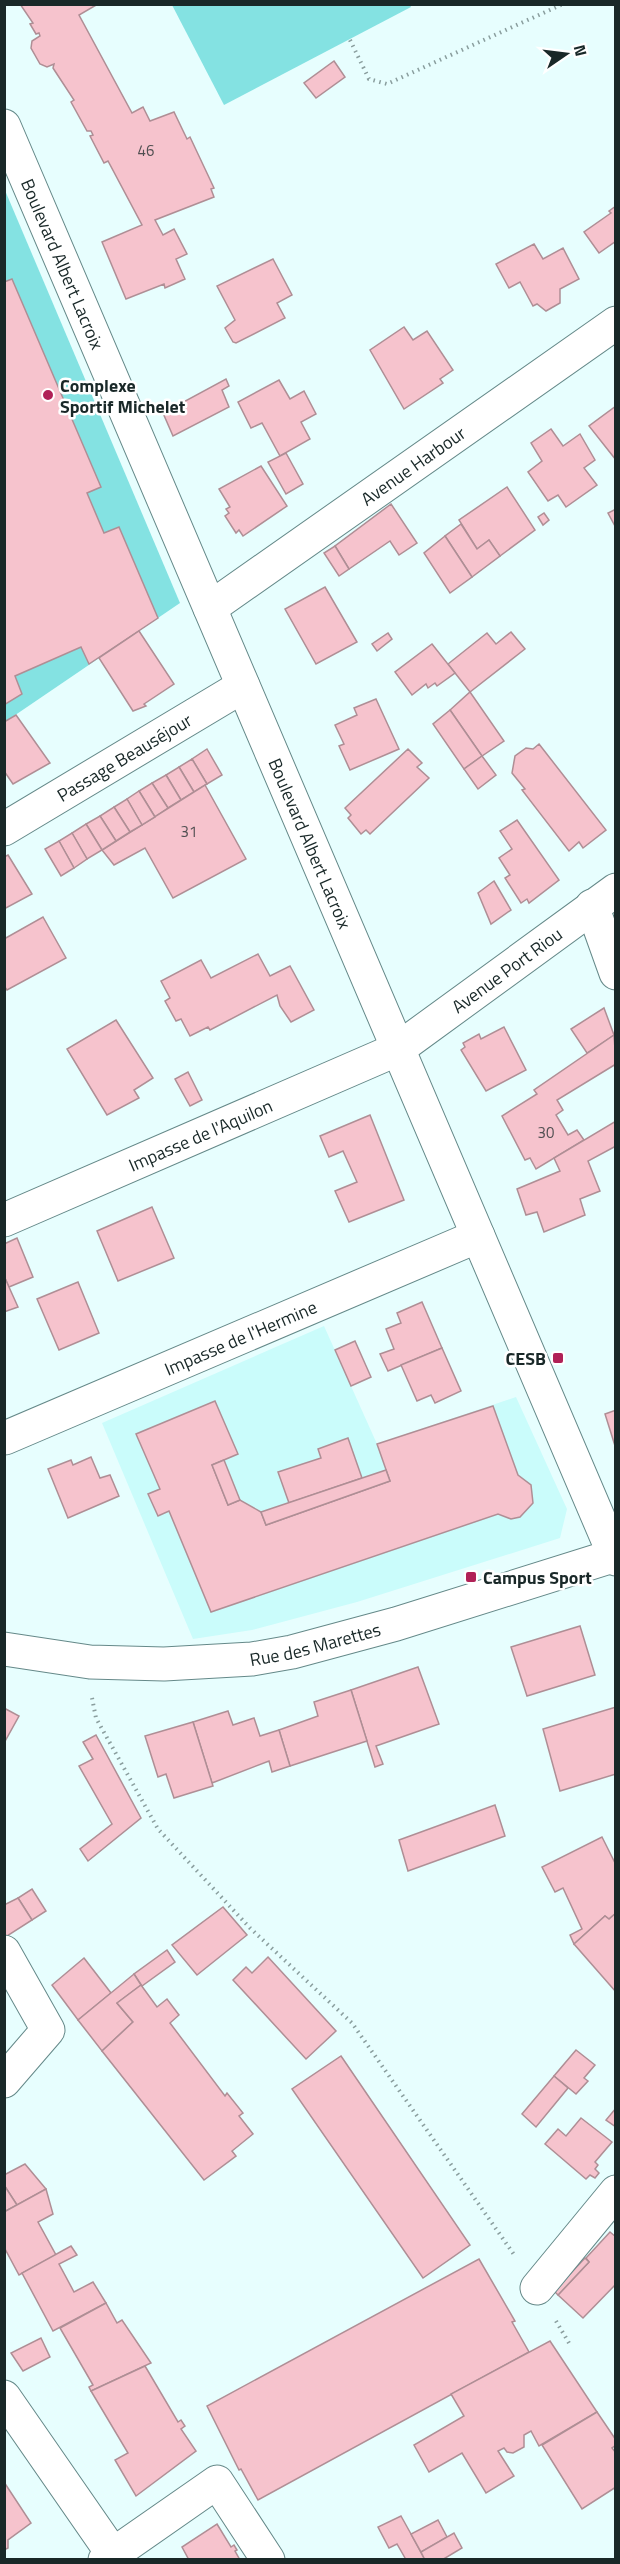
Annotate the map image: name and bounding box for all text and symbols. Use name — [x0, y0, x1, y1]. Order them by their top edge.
north arrow — [536, 24, 596, 84]
text: N — [568, 42, 594, 59]
house number: 46 — [138, 139, 154, 162]
street label: Boulevard Albert Lacroix — [14, 174, 111, 354]
place label: Complexe Sportif Michelet — [60, 372, 186, 420]
marker: Complexe Sportif Michelet — [41, 388, 55, 402]
street label: Avenue Harbour — [355, 419, 471, 512]
street label: Passage Beauséjour — [51, 706, 197, 808]
street label: Boulevard Albert Lacroix — [262, 754, 359, 933]
house number: 31 — [181, 820, 197, 843]
street label: Avenue Port Riou — [446, 920, 568, 1019]
street label: Impasse de l'Aquilon — [124, 1092, 277, 1178]
house number: 30 — [538, 1121, 554, 1144]
street label: Impasse de l'Hermine — [160, 1293, 321, 1382]
place label: CESB — [506, 1345, 546, 1372]
marker: CESB — [551, 1351, 565, 1365]
place label: Campus Sport — [483, 1564, 592, 1591]
marker: Campus Sport — [464, 1570, 478, 1584]
street label: Rue des Marettes — [248, 1615, 384, 1673]

